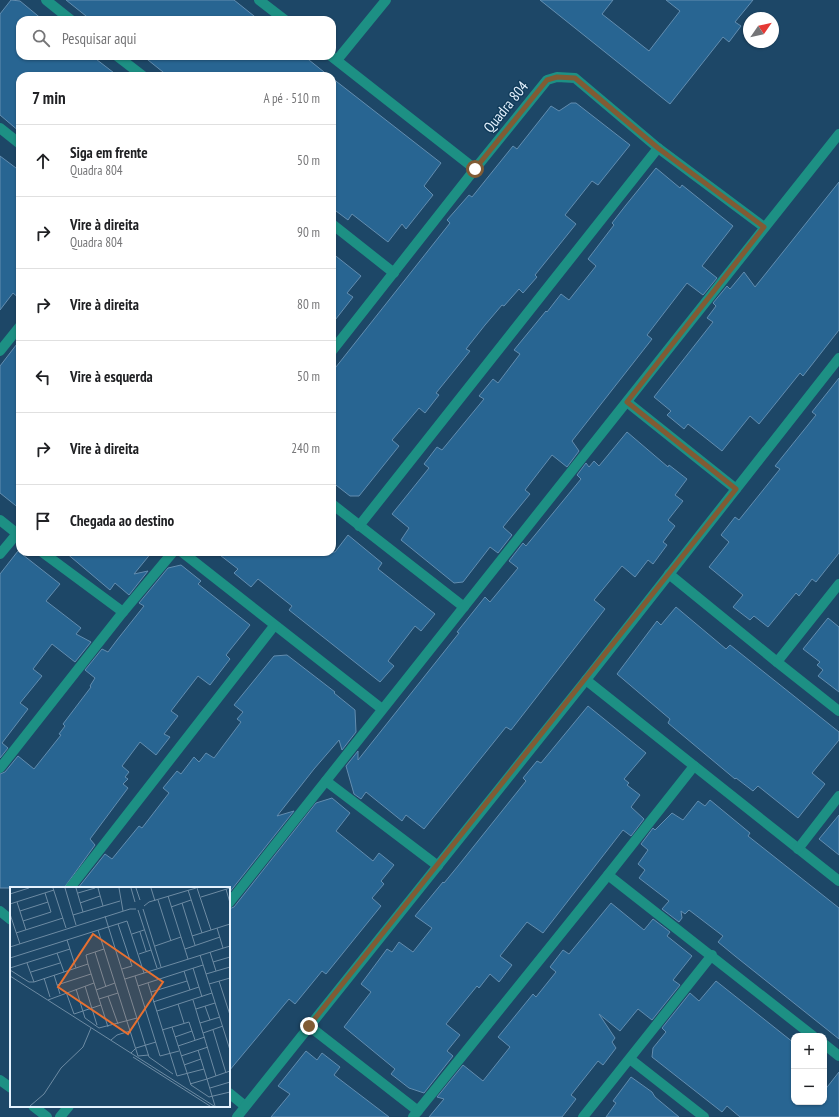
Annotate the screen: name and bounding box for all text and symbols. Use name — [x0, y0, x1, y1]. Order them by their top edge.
north arrow — [743, 12, 779, 48]
search box — [16, 16, 336, 60]
icon: search — [30, 27, 52, 49]
text: Pesquisar aqui — [62, 29, 136, 48]
street label: Quadra 804 — [479, 77, 532, 136]
text: 7 min — [32, 87, 66, 109]
text: A pé · 510 m — [263, 90, 320, 107]
text: Siga em frente — [70, 143, 148, 162]
icon: ahead — [32, 150, 54, 172]
text: 50 m — [297, 152, 320, 169]
route start — [466, 160, 484, 178]
text: Quadra 804 — [70, 162, 123, 179]
text: Vire à direita — [70, 215, 139, 234]
icon: right — [32, 222, 54, 244]
text: 90 m — [297, 224, 320, 241]
text: Quadra 804 — [70, 234, 123, 251]
icon: right — [32, 294, 54, 316]
text: Vire à direita — [70, 295, 139, 314]
text: 80 m — [297, 296, 320, 313]
icon: left — [32, 366, 54, 388]
text: Vire à esquerda — [70, 367, 153, 386]
text: 50 m — [297, 368, 320, 385]
icon: right — [32, 438, 54, 460]
text: Vire à direita — [70, 439, 139, 458]
text: 240 m — [291, 440, 320, 457]
icon: arrive — [32, 510, 54, 532]
text: Chegada ao destino — [70, 511, 174, 530]
inset map — [10, 887, 230, 1107]
route end — [300, 1017, 318, 1035]
map controls — [791, 1033, 827, 1105]
button: + — [791, 1033, 827, 1069]
button: − — [791, 1069, 827, 1105]

